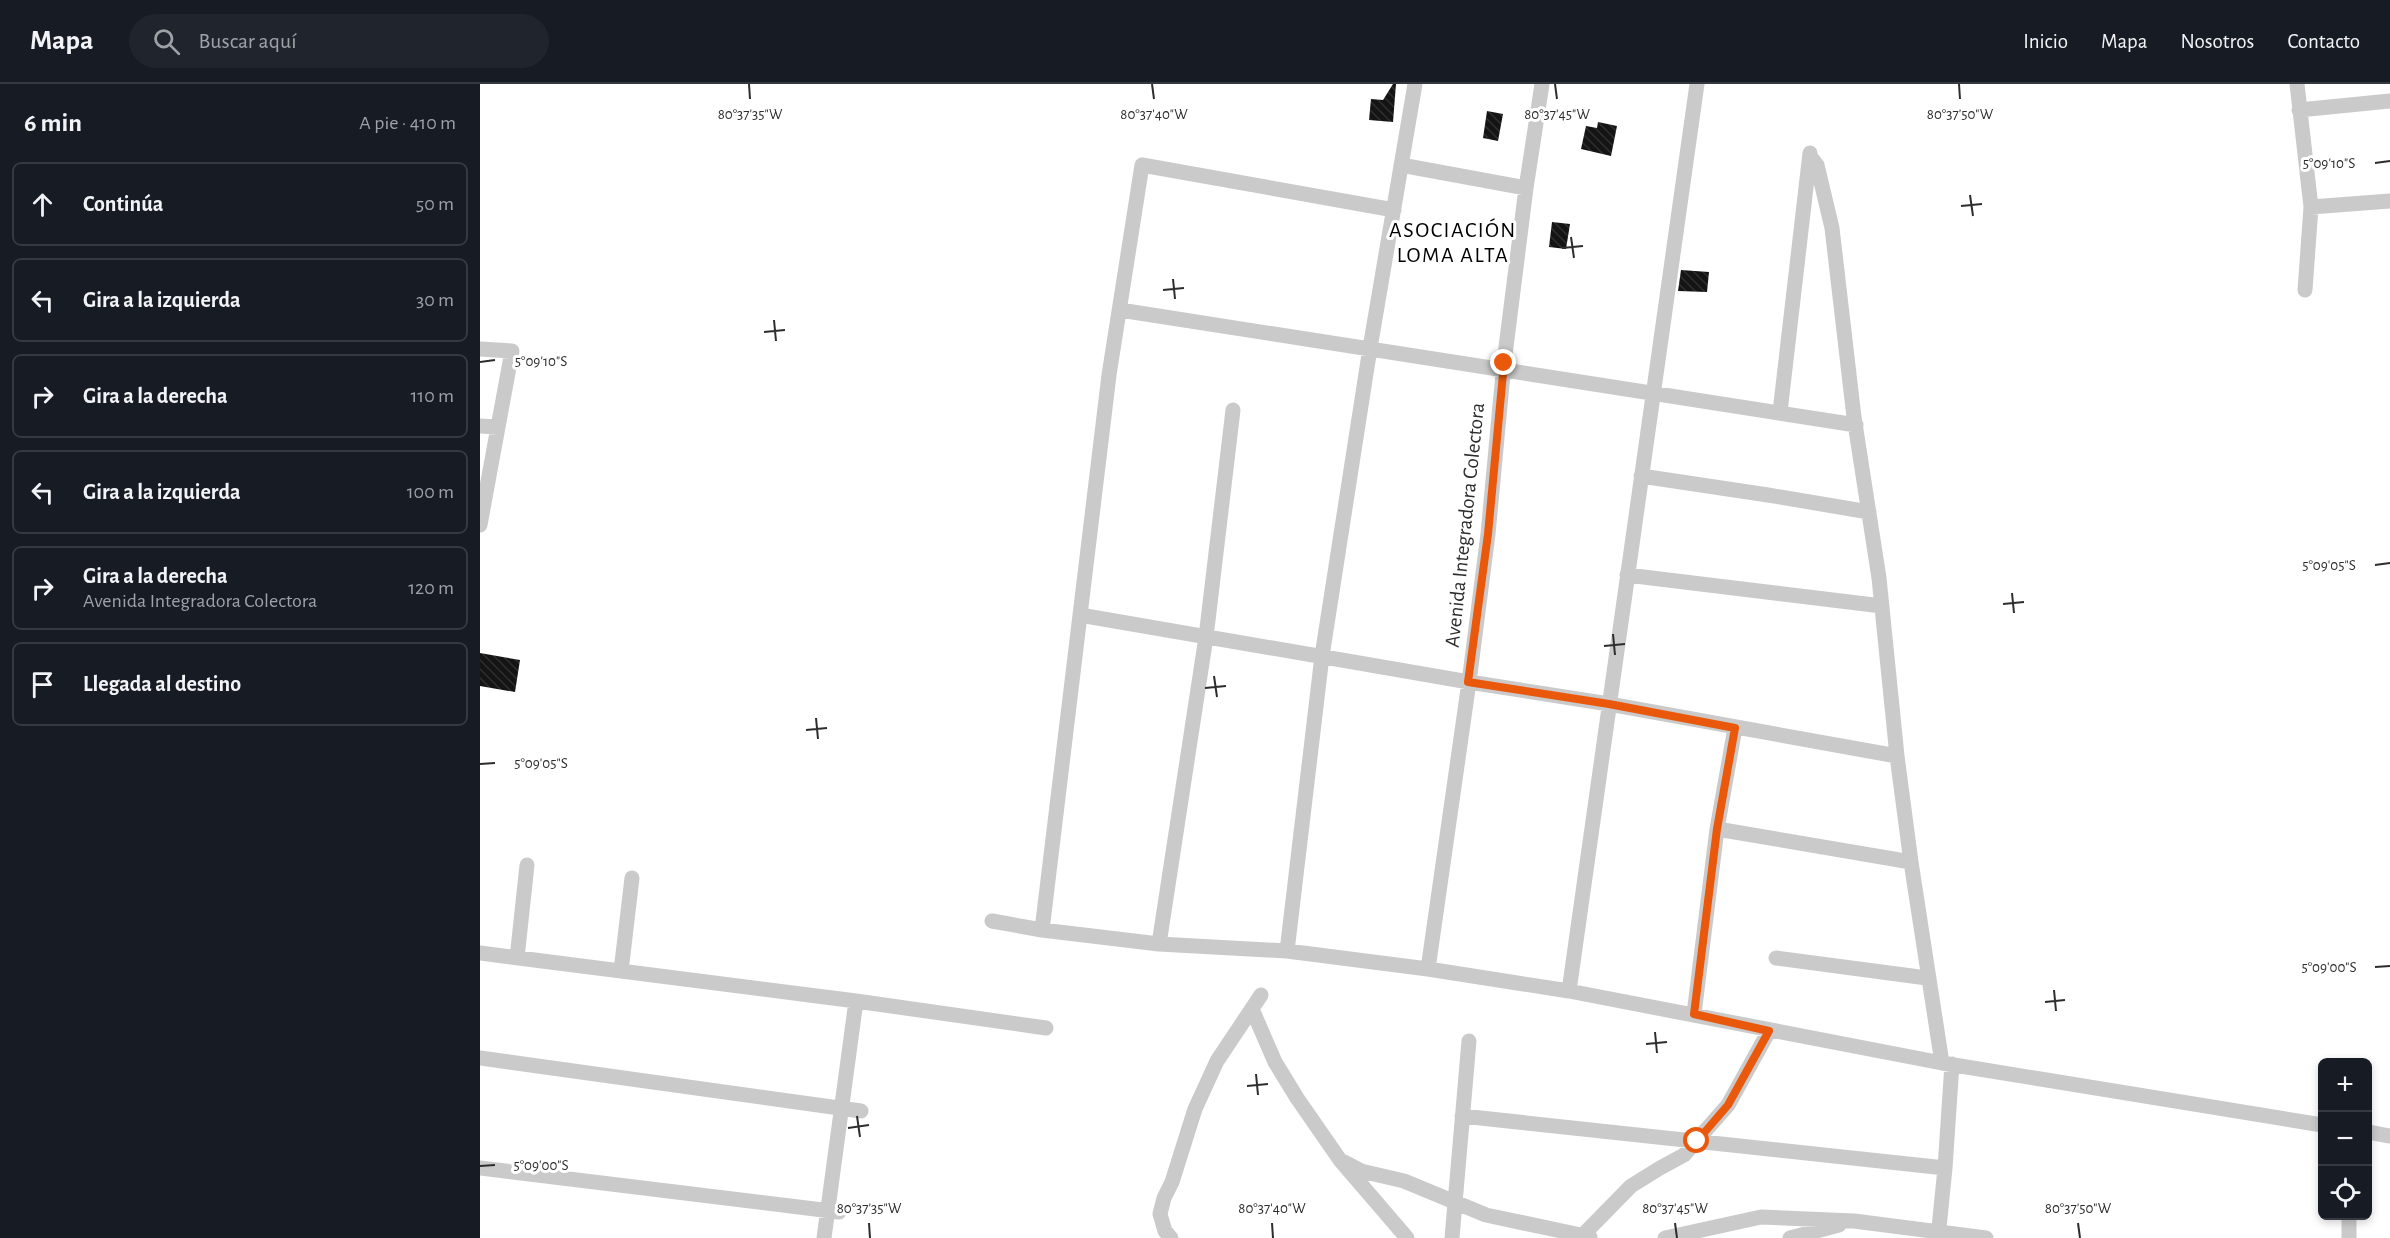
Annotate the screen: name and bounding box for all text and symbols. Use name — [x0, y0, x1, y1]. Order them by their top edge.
search box — [129, 14, 549, 68]
icon: search — [150, 25, 183, 58]
text: Mapa — [30, 27, 93, 55]
text: Buscar aquí — [198, 30, 297, 52]
text: Inicio — [2023, 31, 2068, 52]
text: Mapa — [2101, 31, 2148, 52]
text: Nosotros — [2181, 31, 2254, 52]
text: Contacto — [2287, 31, 2360, 52]
text: 80°37'35"W — [718, 107, 783, 122]
text: 80°37'40"W — [1120, 107, 1188, 122]
text: 80°37'45"W — [1524, 107, 1590, 122]
text: 80°37'50"W — [1927, 107, 1994, 122]
text: 6 min — [24, 110, 82, 136]
text: A pie · 410 m — [359, 113, 456, 133]
text: 5°09'10"S — [2303, 156, 2355, 171]
icon: ahead — [26, 188, 59, 221]
text: Continúa — [83, 193, 163, 215]
text: 50 m — [416, 194, 454, 214]
district label: ASOCIACIÓN LOMA ALTA — [1389, 218, 1517, 266]
icon: left — [26, 284, 59, 317]
text: Gira a la izquierda — [83, 289, 241, 311]
text: 30 m — [416, 290, 454, 310]
route end — [1490, 349, 1516, 375]
text: 5°09'10"S — [515, 354, 567, 369]
icon: right — [26, 380, 59, 413]
text: Gira a la derecha — [83, 385, 228, 407]
text: 110 m — [410, 386, 454, 406]
street label: Avenida Integradora Colectora — [1442, 401, 1488, 648]
icon: left — [26, 476, 59, 509]
text: Gira a la izquierda — [83, 481, 241, 503]
text: 100 m — [407, 482, 454, 502]
text: 5°09'05"S — [2302, 558, 2356, 573]
text: Gira a la derecha — [83, 565, 228, 587]
icon: right — [26, 572, 59, 605]
text: 120 m — [408, 578, 454, 598]
text: Avenida Integradora Colectora — [83, 591, 317, 611]
icon: arrive — [26, 668, 59, 701]
text: Llegada al destino — [83, 673, 241, 695]
text: 5°09'05"S — [514, 756, 568, 771]
text: 5°09'00"S — [2301, 960, 2357, 975]
map controls — [2318, 1058, 2372, 1220]
button: + — [2318, 1058, 2372, 1112]
button: − — [2318, 1112, 2372, 1166]
route start — [1683, 1127, 1709, 1153]
text: 5°09'00"S — [513, 1158, 569, 1173]
button: locate — [2318, 1166, 2372, 1220]
text: 80°37'35"W — [837, 1201, 902, 1216]
text: 80°37'40"W — [1238, 1201, 1306, 1216]
text: 80°37'45"W — [1642, 1201, 1708, 1216]
text: 80°37'50"W — [2045, 1201, 2112, 1216]

